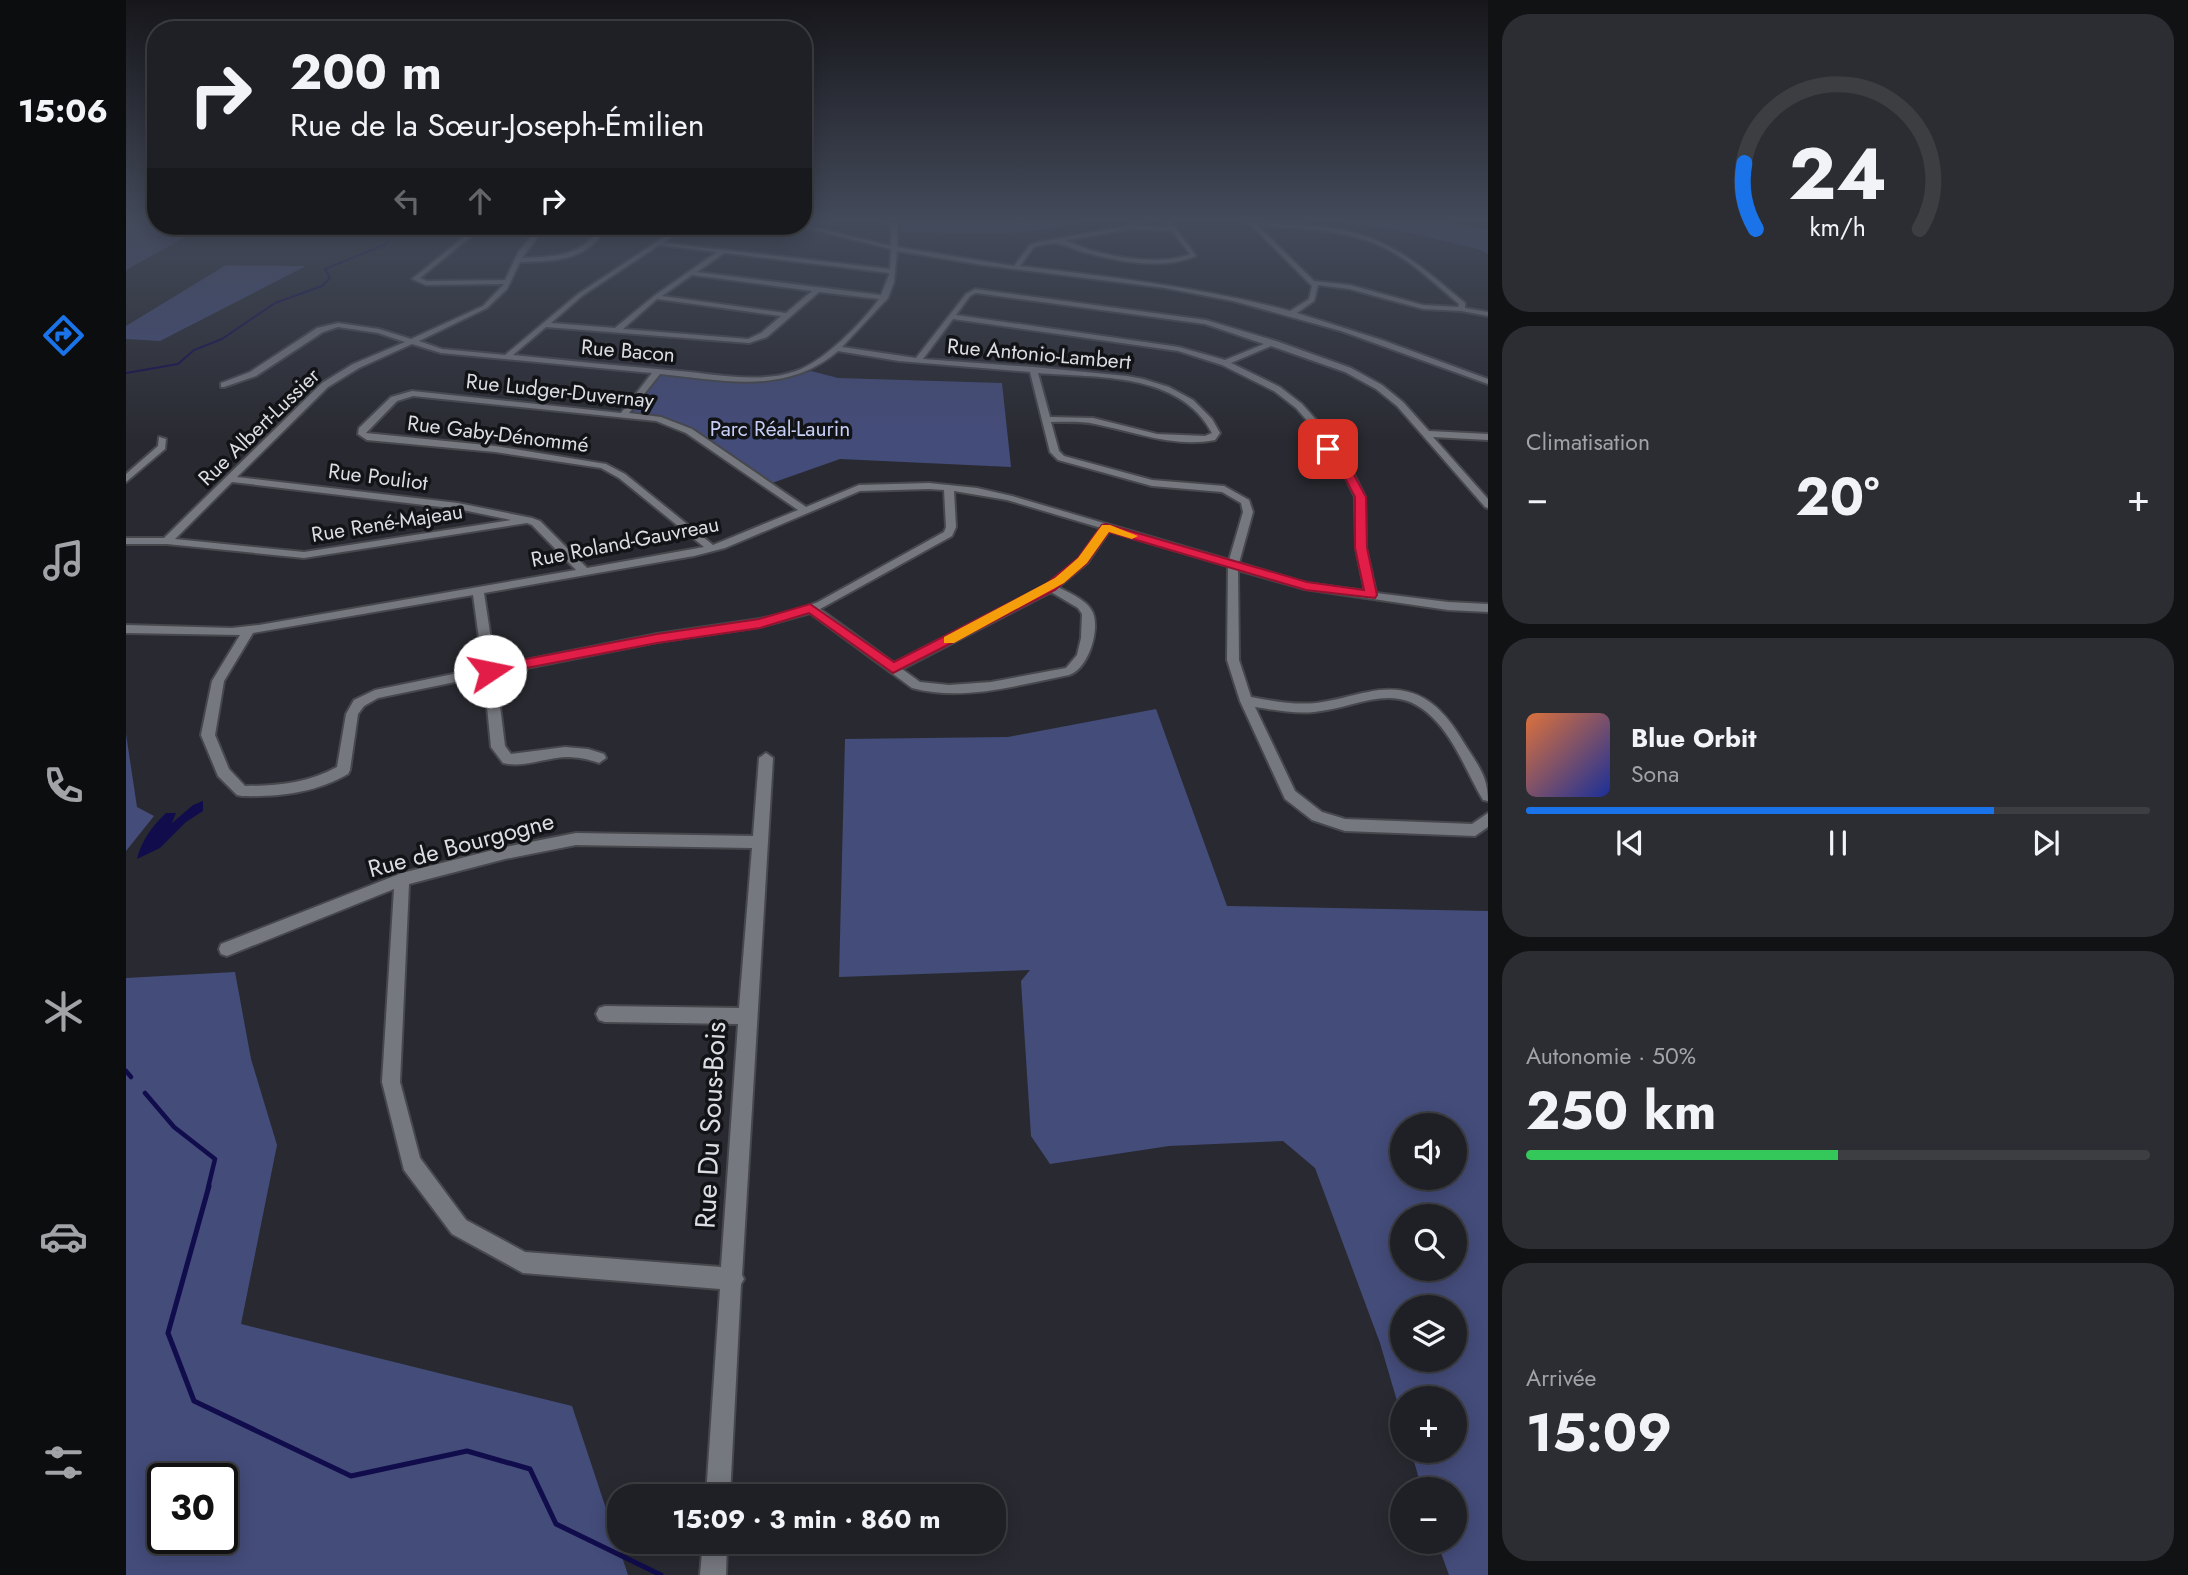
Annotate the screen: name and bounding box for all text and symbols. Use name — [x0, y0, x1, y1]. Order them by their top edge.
text: 200 m — [290, 37, 442, 107]
icon: right — [175, 49, 266, 140]
text: 15:06 — [18, 88, 108, 134]
text: Rue de la Sœur-Joseph-Émilien — [290, 102, 704, 148]
text: 24 — [1789, 121, 1887, 226]
icon: left — [388, 182, 426, 220]
icon: ahead — [461, 182, 499, 220]
icon: right — [534, 182, 572, 220]
text: km/h — [1810, 209, 1866, 245]
icon: directions — [39, 311, 88, 360]
street label: Rue Antonio-Lambert — [946, 331, 1132, 377]
street label: Rue Bacon — [580, 332, 676, 370]
street label: Rue Albert-Lussier — [192, 361, 327, 493]
street label: Rue Ludger-Duvernay — [465, 366, 656, 416]
street label: Rue Gaby-Dénommé — [405, 408, 591, 460]
park label: Parc Réal-Laurin — [710, 414, 850, 444]
pin — [1298, 419, 1358, 479]
text: Climatisation — [1526, 425, 1650, 459]
icon: arrive — [1309, 430, 1347, 468]
street label: Rue Pouliot — [327, 456, 429, 498]
text: 20° — [1796, 459, 1880, 535]
text: − — [1526, 470, 1548, 525]
text: + — [2127, 470, 2150, 525]
street label: Rue René-Majeau — [309, 496, 465, 550]
street label: Rue Roland-Gauvreau — [528, 509, 722, 575]
icon: music — [39, 536, 88, 585]
position arrow — [453, 634, 527, 708]
text: Blue Orbit — [1631, 719, 1756, 757]
text: Sona — [1631, 757, 1679, 791]
icon: phone — [39, 761, 88, 810]
street label: Rue de Bourgogne — [364, 803, 558, 886]
icon: previous — [1611, 824, 1649, 862]
icon: pause — [1819, 824, 1857, 862]
icon: next — [2027, 824, 2065, 862]
icon: climate — [39, 987, 88, 1036]
street label: Rue Du Sous-Bois — [685, 1020, 736, 1230]
text: Autonomie · 50% — [1526, 1039, 1696, 1073]
text: 250 km — [1526, 1073, 1716, 1149]
map controls — [1390, 1113, 1467, 1554]
button: sound — [1390, 1113, 1467, 1190]
button: search — [1390, 1204, 1467, 1281]
icon: car — [39, 1212, 88, 1261]
button: layers — [1390, 1295, 1467, 1372]
text: Arrivée — [1526, 1361, 1596, 1395]
button: + — [1390, 1386, 1467, 1463]
text: 15:09 — [1526, 1395, 1672, 1471]
icon: filters — [39, 1438, 88, 1487]
speed limit sign: 30 — [147, 1463, 238, 1554]
button: − — [1390, 1477, 1467, 1554]
text: 15:09 · 3 min · 860 m — [672, 1500, 941, 1538]

